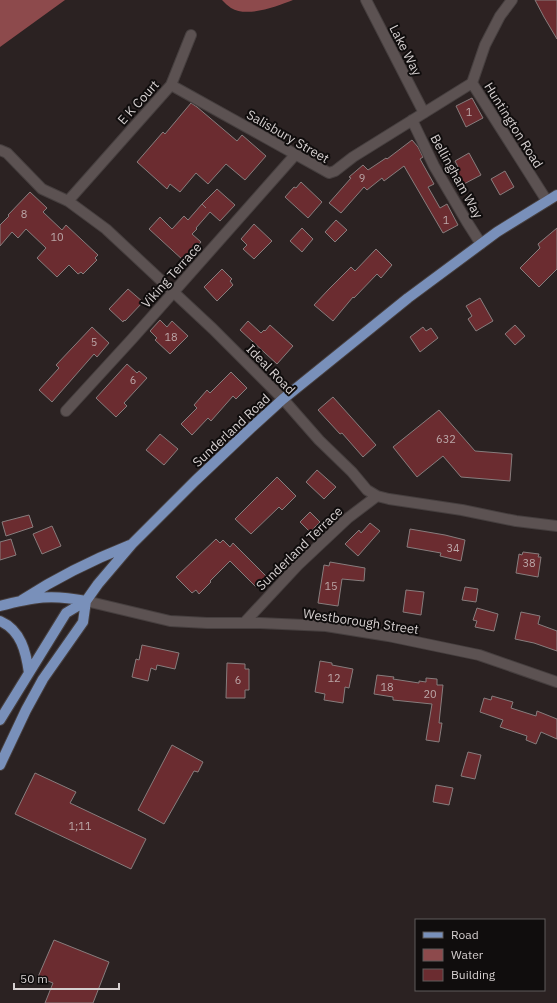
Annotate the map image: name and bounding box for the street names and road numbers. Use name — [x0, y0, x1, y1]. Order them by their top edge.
street label: Lake Way — [385, 22, 426, 79]
street label: E K Court — [114, 77, 163, 128]
street label: Huntington Road — [480, 79, 547, 171]
street label: Salisbury Street — [243, 106, 332, 167]
street label: Bellingham Way — [426, 131, 487, 222]
street label: Viking Terrace — [138, 239, 205, 312]
street label: Ideal Road — [243, 341, 299, 398]
street label: Sunderland Road — [189, 390, 274, 471]
street label: Sunderland Terrace — [252, 503, 346, 594]
street label: Westborough Street — [302, 605, 420, 638]

